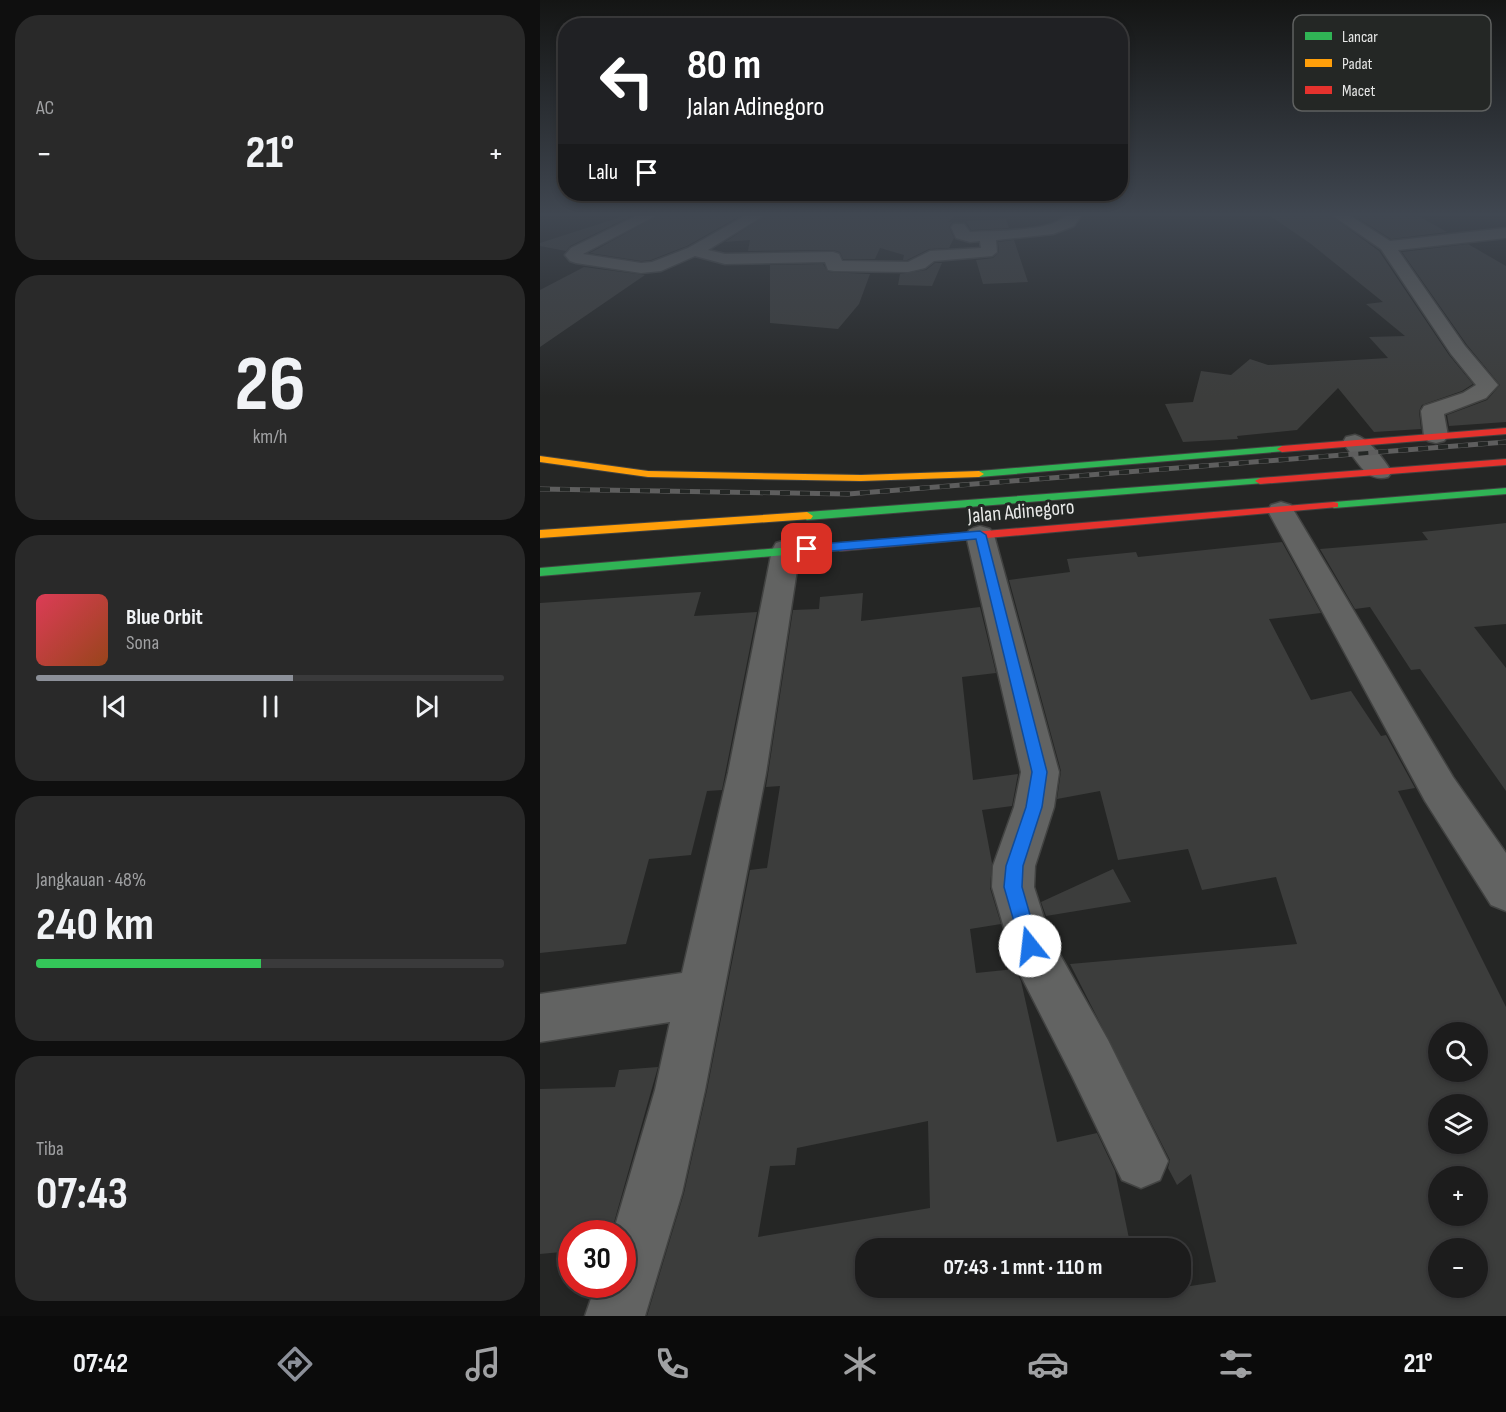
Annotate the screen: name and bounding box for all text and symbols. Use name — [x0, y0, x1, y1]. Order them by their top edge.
legend — [1293, 15, 1491, 111]
text: Lancar — [1342, 28, 1378, 47]
text: 80 m — [687, 40, 761, 91]
icon: left — [588, 42, 666, 120]
text: Padat — [1342, 55, 1373, 74]
text: Macet — [1342, 82, 1375, 101]
text: Jalan Adinegoro — [687, 91, 824, 123]
text: AC — [36, 96, 54, 120]
text: 21° — [246, 126, 294, 181]
text: − — [36, 134, 52, 174]
text: + — [488, 134, 504, 174]
icon: arrive — [630, 156, 663, 189]
text: Lalu — [588, 159, 618, 186]
text: 26 — [235, 339, 305, 432]
text: km/h — [253, 425, 287, 449]
street label: Jalan Adinegoro — [966, 494, 1075, 529]
pin — [781, 523, 832, 574]
icon: arrive — [790, 532, 823, 565]
text: Blue Orbit — [126, 604, 203, 631]
text: Sona — [126, 631, 159, 655]
icon: previous — [98, 690, 131, 723]
icon: pause — [254, 690, 287, 723]
icon: next — [410, 690, 443, 723]
text: Jangkauan · 48% — [36, 868, 146, 892]
text: 240 km — [36, 898, 154, 953]
position arrow — [998, 914, 1062, 978]
map controls — [1428, 1022, 1488, 1298]
button: search — [1428, 1022, 1488, 1082]
button: layers — [1428, 1094, 1488, 1154]
text: Tiba — [36, 1137, 64, 1161]
button: + — [1428, 1166, 1488, 1226]
text: 07:43 — [36, 1167, 128, 1222]
speed limit sign: 30 — [558, 1220, 636, 1298]
button: − — [1428, 1238, 1488, 1298]
text: 07:43 · 1 mnt · 110 m — [944, 1254, 1102, 1281]
icon: directions — [274, 1343, 316, 1385]
icon: music — [462, 1343, 504, 1385]
icon: phone — [651, 1343, 693, 1385]
icon: climate — [839, 1343, 881, 1385]
icon: car — [1027, 1343, 1069, 1385]
icon: filters — [1215, 1343, 1257, 1385]
text: 07:42 — [73, 1348, 128, 1380]
text: 21° — [1403, 1348, 1433, 1380]

